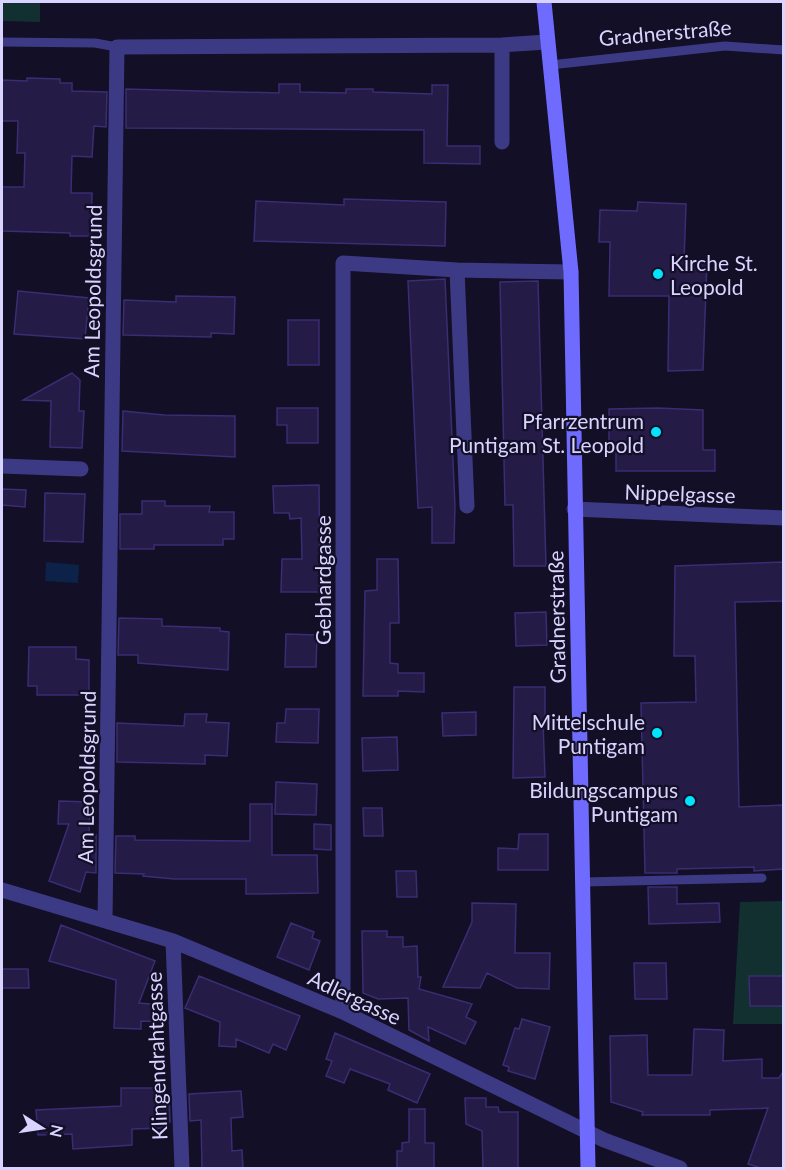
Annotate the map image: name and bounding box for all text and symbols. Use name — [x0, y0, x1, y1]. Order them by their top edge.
street label: Gradnerstraße — [598, 14, 732, 50]
street label: Am Leopoldsgrund — [78, 204, 106, 378]
place label: Kirche St. Leopold — [670, 250, 758, 299]
marker: Kirche St. Leopold — [651, 267, 665, 281]
place label: Pfarrzentrum Puntigam St. Leopold — [449, 408, 644, 457]
marker: Pfarrzentrum Puntigam St. Leopold — [649, 425, 663, 439]
street label: Nippelgasse — [624, 479, 736, 507]
street label: Gebhardgasse — [310, 515, 335, 645]
street label: Gradnerstraße — [542, 550, 570, 684]
street label: Am Leopoldsgrund — [72, 690, 100, 864]
place label: Mittelschule Puntigam — [532, 709, 645, 758]
marker: Mittelschule Puntigam — [650, 726, 664, 740]
place label: Bildungscampus Puntigam — [529, 777, 678, 826]
marker: Bildungscampus Puntigam — [683, 794, 697, 808]
street label: Adlergasse — [304, 965, 406, 1029]
street label: Klingendrahtgasse — [141, 971, 171, 1141]
north arrow — [12, 1098, 72, 1158]
text: N — [47, 1123, 68, 1139]

